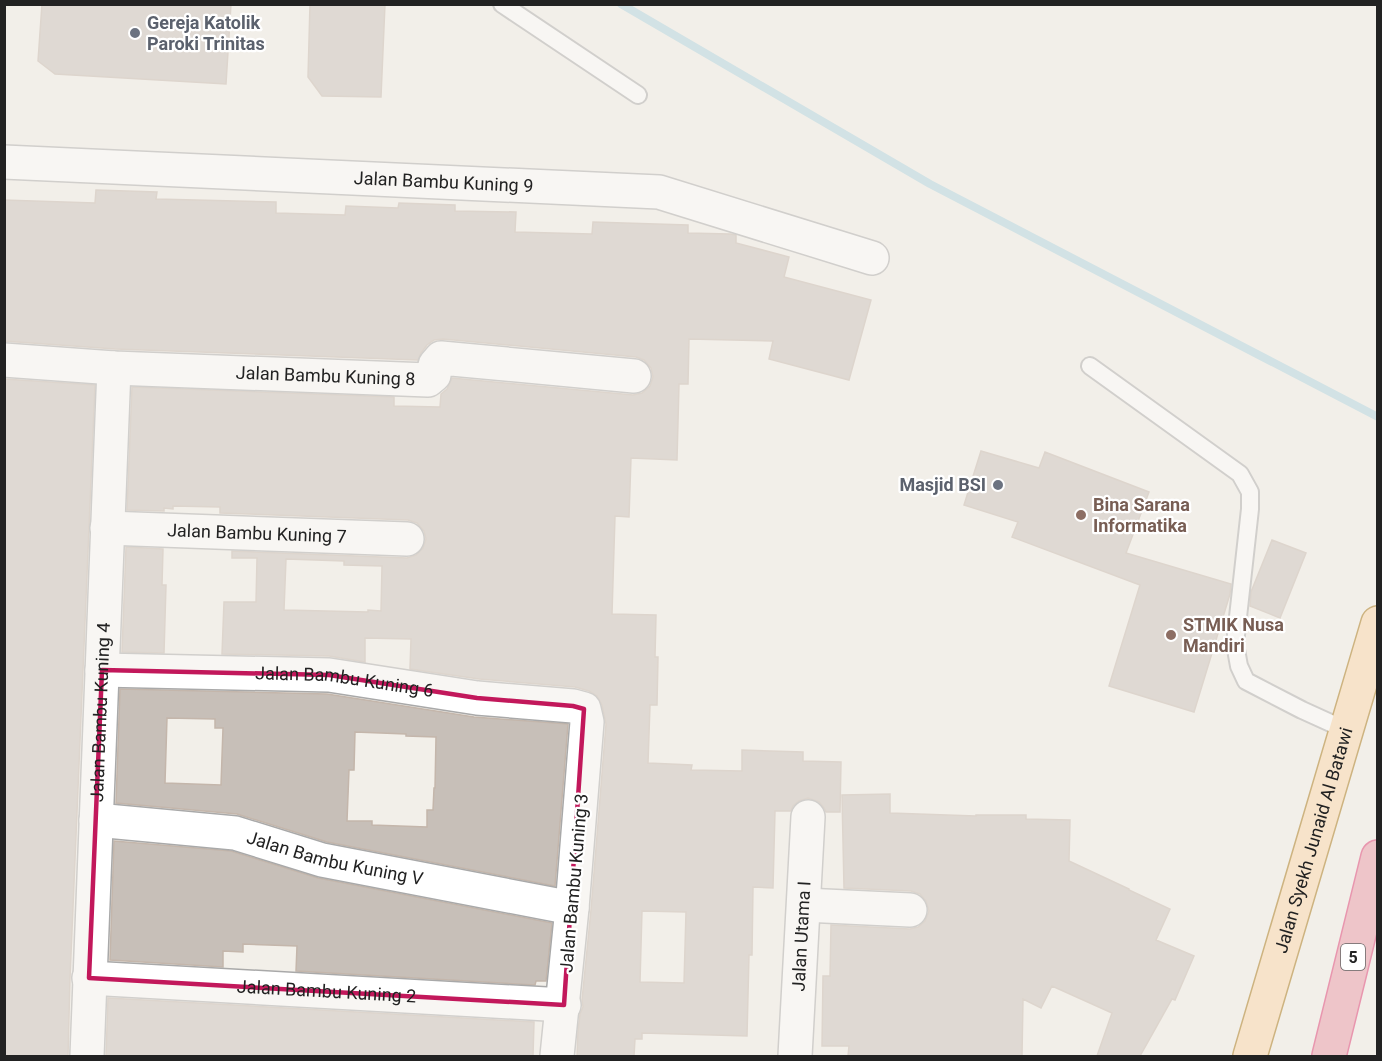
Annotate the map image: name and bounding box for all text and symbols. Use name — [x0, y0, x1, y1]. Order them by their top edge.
place label: Gereja Katolik Paroki Trinitas — [147, 12, 265, 54]
marker: Gereja Katolik Paroki Trinitas — [128, 26, 142, 40]
street label: Jalan Bambu Kuning 9 — [353, 167, 534, 196]
street label: Jalan Bambu Kuning 8 — [235, 362, 416, 390]
place label: Masjid BSI — [899, 474, 986, 495]
marker: Masjid BSI — [991, 478, 1005, 492]
place label: Bina Sarana Informatika — [1093, 494, 1190, 536]
marker: Bina Sarana Informatika — [1074, 508, 1088, 522]
street label: Jalan Bambu Kuning 7 — [167, 519, 347, 547]
place label: STMIK Nusa Mandiri — [1183, 614, 1284, 656]
street label: Jalan Bambu Kuning 4 — [86, 622, 114, 802]
marker: STMIK Nusa Mandiri — [1164, 628, 1178, 642]
street label: Jalan Bambu Kuning 6 — [255, 662, 435, 701]
street label: Jalan Syekh Junaid Al Batawi — [1270, 725, 1357, 955]
street label: Jalan Bambu Kuning 3 — [555, 793, 592, 973]
street label: Jalan Bambu Kuning V — [244, 826, 426, 889]
street label: Jalan Utama I — [788, 880, 815, 992]
road number: 5 — [1341, 944, 1365, 970]
street label: Jalan Bambu Kuning 2 — [236, 975, 417, 1007]

